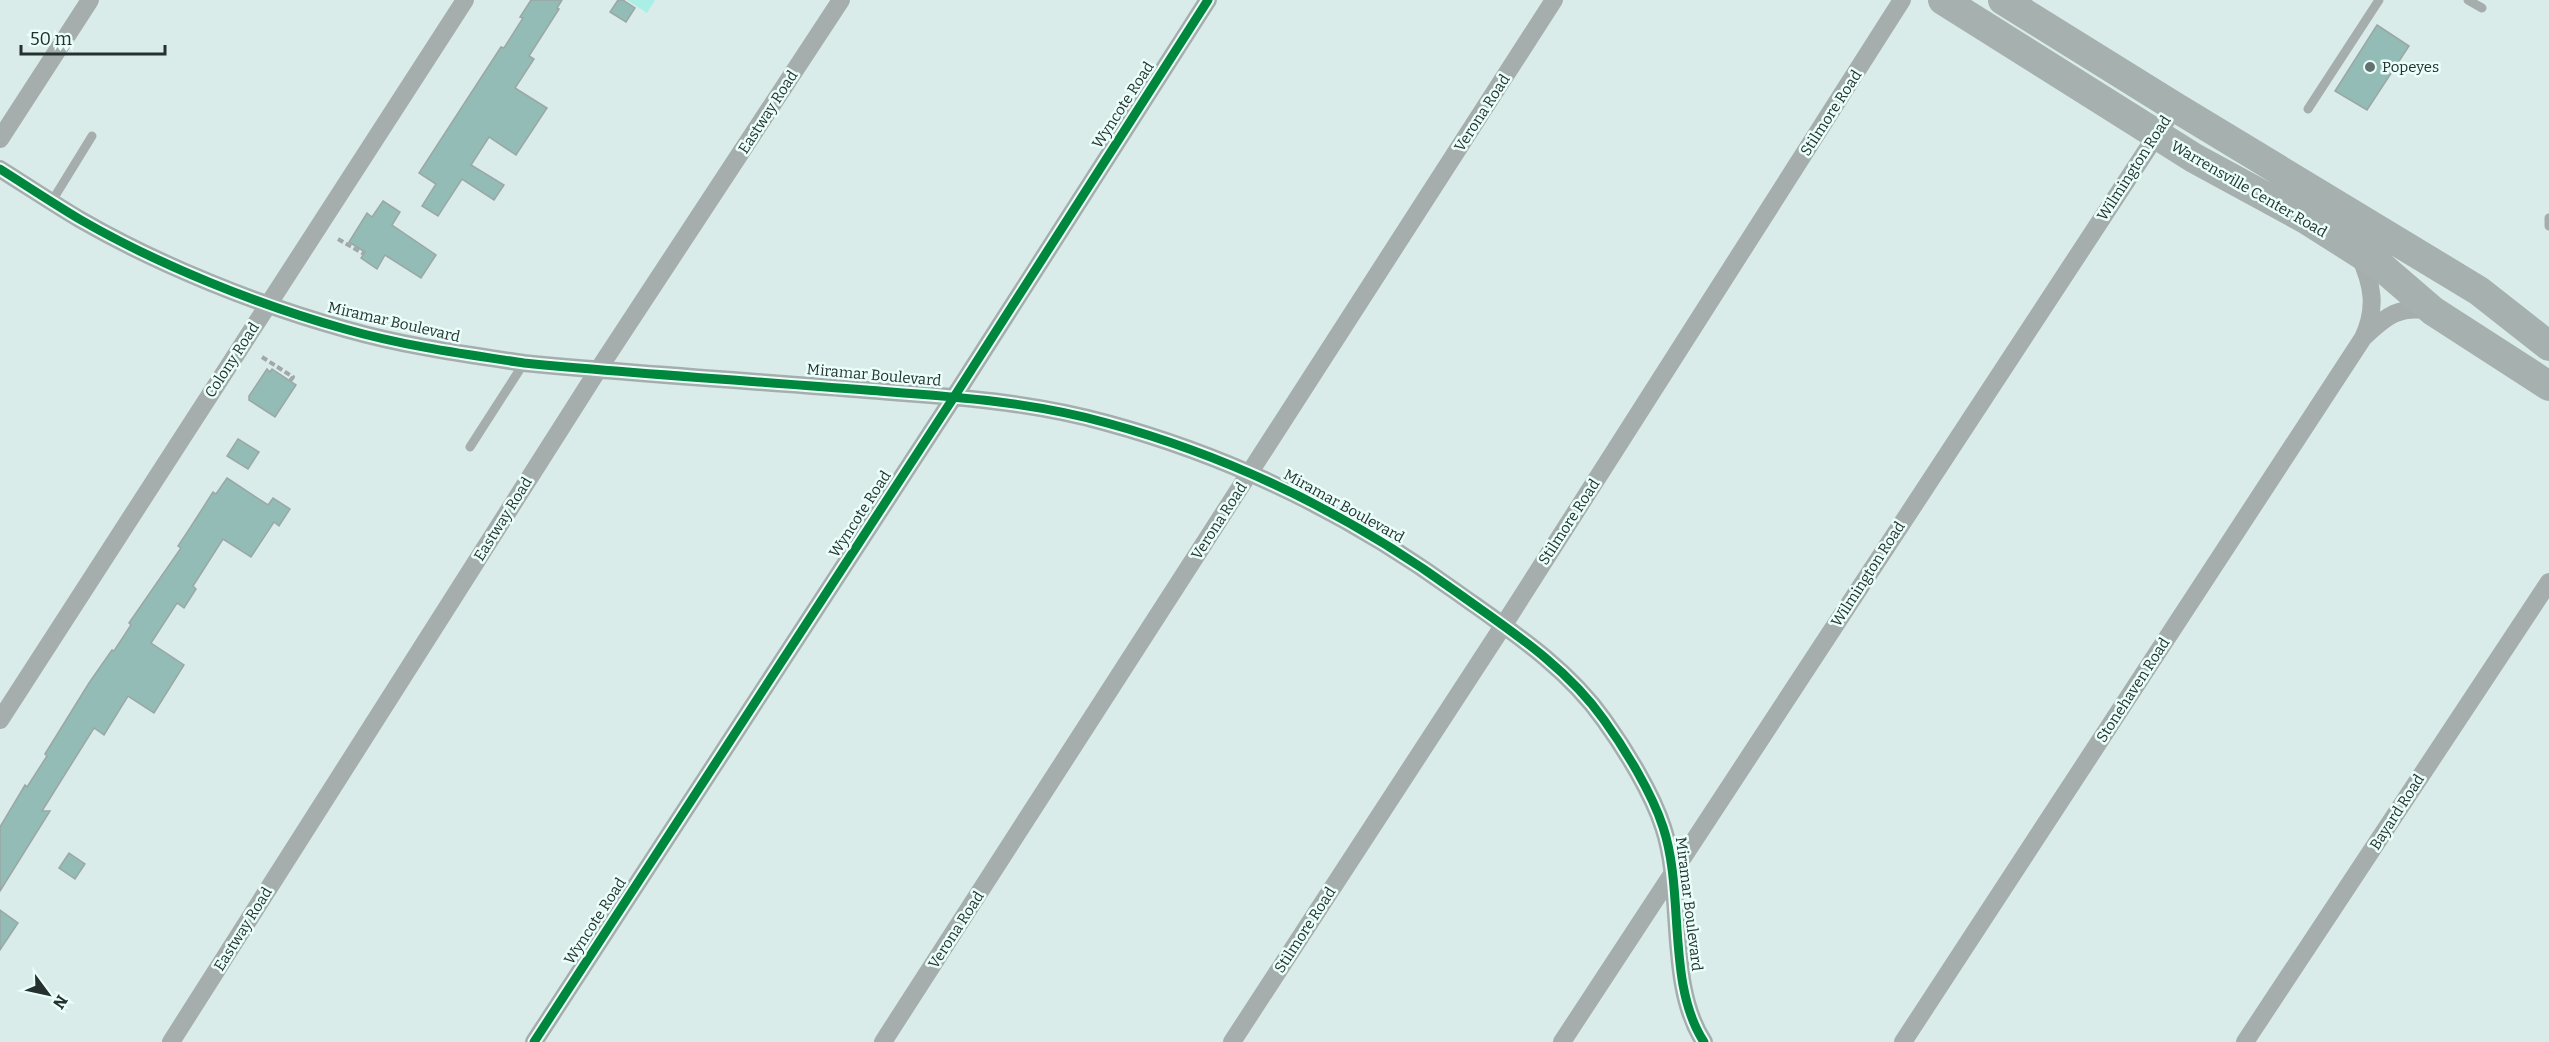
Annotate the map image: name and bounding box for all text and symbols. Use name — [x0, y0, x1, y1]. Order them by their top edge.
scale bar — [21, 18, 165, 56]
text: 50 m — [30, 28, 72, 50]
street label: Wyncote Road — [1088, 58, 1158, 152]
place label: Popeyes — [2382, 58, 2439, 76]
marker: Popeyes — [2363, 60, 2377, 74]
street label: Eastway Road — [734, 67, 802, 157]
street label: Stilmore Road — [1797, 67, 1865, 159]
street label: Verona Road — [1450, 71, 1514, 155]
street label: Wilmington Road — [2093, 112, 2175, 224]
street label: Warrensville Center Road — [2168, 137, 2330, 241]
street label: Miramar Boulevard — [326, 298, 462, 346]
street label: Colony Road — [201, 319, 263, 401]
street label: Miramar Boulevard — [806, 360, 942, 390]
street label: Miramar Boulevard — [1281, 465, 1407, 547]
street label: Wyncote Road — [825, 467, 895, 561]
street label: Eastway Road — [470, 474, 536, 564]
street label: Stilmore Road — [1535, 476, 1603, 568]
street label: Verona Road — [1187, 479, 1251, 563]
street label: Wilmington Road — [1827, 518, 1909, 630]
street label: Stonehaven Road — [2092, 634, 2174, 746]
street label: Bayard Road — [2366, 771, 2428, 853]
street label: Miramar Boulevard — [1672, 836, 1706, 972]
street label: Wyncote Road — [560, 874, 630, 968]
street label: Eastway Road — [210, 884, 276, 974]
street label: Stilmore Road — [1271, 884, 1339, 976]
street label: Verona Road — [924, 888, 988, 972]
north arrow — [18, 964, 78, 1024]
text: N — [49, 992, 71, 1012]

